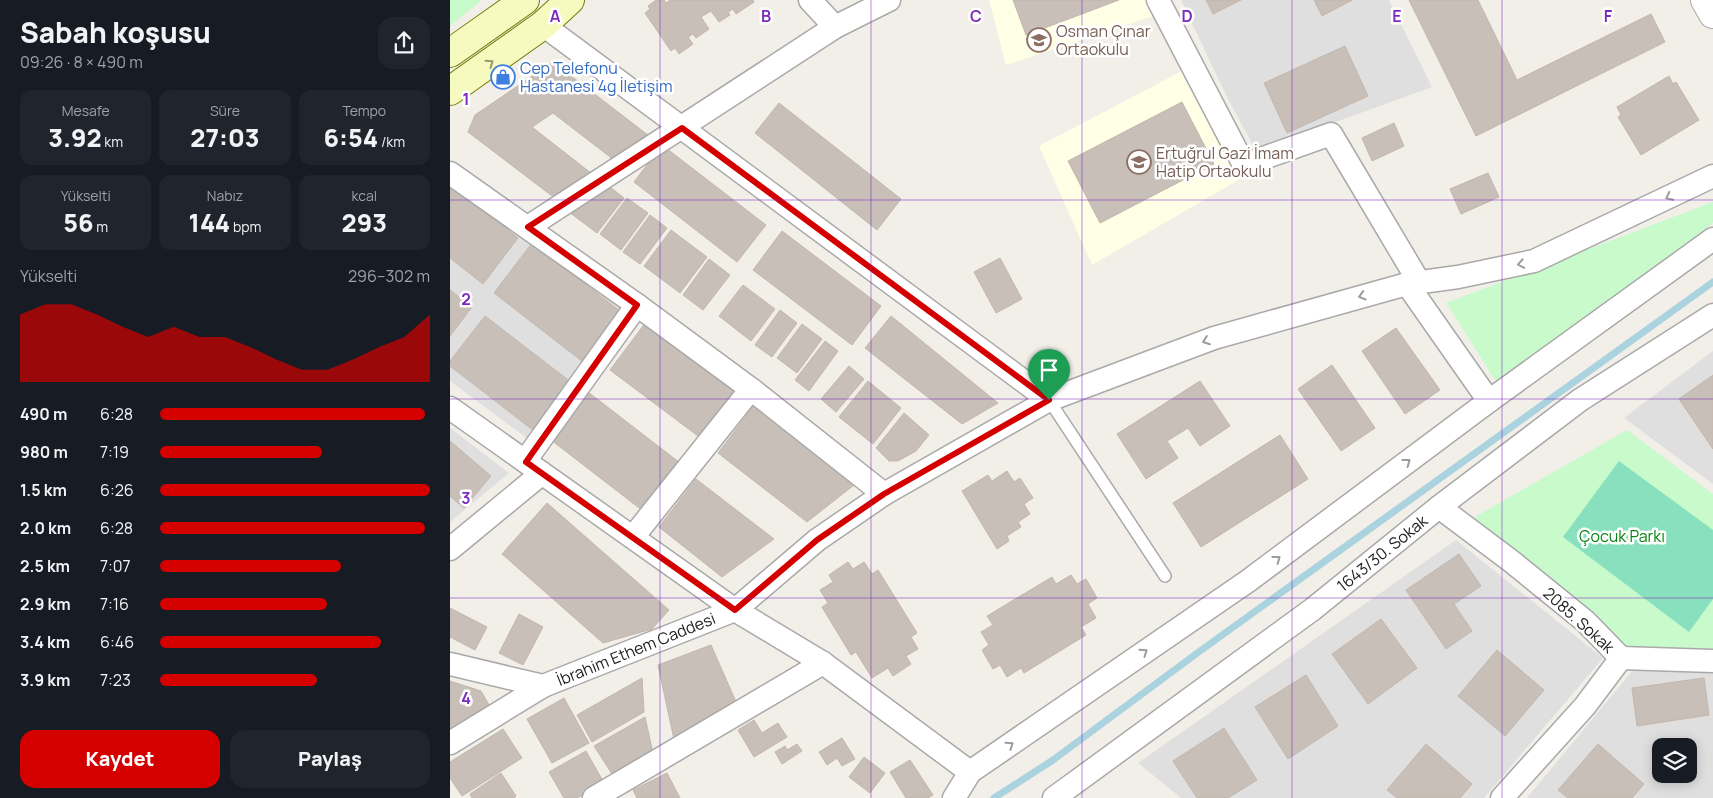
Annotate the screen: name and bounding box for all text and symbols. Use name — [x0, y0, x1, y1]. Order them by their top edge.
text: A — [550, 5, 561, 27]
text: B — [761, 5, 771, 27]
text: C — [970, 5, 982, 27]
text: D — [1181, 5, 1193, 27]
text: E — [1392, 5, 1402, 27]
text: F — [1604, 5, 1613, 27]
text: Sabah koşusu — [20, 13, 211, 51]
button: share — [378, 17, 430, 69]
place label: Osman Çınar Ortaokulu — [1056, 20, 1151, 60]
school or university icon: Osman Çınar Ortaokulu — [1026, 27, 1052, 53]
text: 09:26 · 8 × 490 m — [20, 51, 143, 73]
place label: Cep Telefonu Hastanesi 4g İletişim — [520, 57, 672, 97]
one-way arrow — [484, 60, 494, 69]
shop icon: Cep Telefonu Hastanesi 4g İletişim — [490, 64, 516, 90]
text: 1 — [462, 88, 470, 110]
text: Mesafe — [62, 101, 110, 120]
text: Süre — [210, 101, 240, 120]
text: Tempo — [342, 101, 386, 120]
text: 3.92 — [48, 120, 102, 155]
text: 27:03 — [190, 120, 260, 155]
text: 6:54 — [324, 120, 378, 155]
text: km — [102, 132, 123, 151]
text: /km — [378, 132, 405, 151]
place label: Ertuğrul Gazi İmam Hatip Ortaokulu — [1156, 142, 1294, 182]
school or university icon: Ertuğrul Gazi İmam Hatip Ortaokulu — [1126, 149, 1152, 175]
text: Yükselti — [61, 186, 111, 205]
text: Nabız — [207, 186, 243, 205]
text: kcal — [352, 186, 377, 205]
one-way arrow — [1665, 190, 1674, 201]
text: 56 — [63, 205, 93, 240]
text: 144 — [189, 205, 230, 240]
text: 293 — [342, 205, 387, 240]
text: m — [93, 217, 108, 236]
text: bpm — [230, 217, 261, 236]
one-way arrow — [1517, 258, 1526, 269]
text: Yükselti — [20, 265, 77, 287]
text: 296–302 m — [348, 265, 430, 287]
text: 2 — [461, 288, 471, 310]
one-way arrow — [1359, 291, 1367, 301]
one-way arrow — [1202, 335, 1211, 345]
pin — [1028, 349, 1070, 400]
icon: arrive — [1035, 356, 1063, 384]
text: 490 m — [20, 403, 67, 425]
text: 6:28 — [100, 403, 133, 425]
text: 980 m — [20, 441, 68, 463]
text: 7:19 — [100, 441, 129, 463]
one-way arrow — [1401, 459, 1411, 468]
text: 1.5 km — [20, 479, 67, 501]
text: 6:26 — [100, 479, 134, 501]
text: 3 — [461, 487, 471, 509]
street label: 1643/30. Sokak — [1332, 509, 1433, 596]
text: 2.0 km — [20, 517, 71, 539]
text: 6:28 — [100, 517, 133, 539]
park label: Çocuk Parkı — [1579, 525, 1665, 547]
text: 2.5 km — [20, 555, 70, 577]
text: 7:07 — [100, 555, 131, 577]
one-way arrow — [1271, 556, 1281, 565]
street label: 2085. Sokak — [1539, 582, 1620, 659]
text: 2.9 km — [20, 593, 71, 615]
text: 7:16 — [100, 593, 129, 615]
street label: İbrahim Ethem Caddesi — [553, 607, 719, 691]
text: 3.4 km — [20, 631, 70, 653]
text: 6:46 — [100, 631, 134, 653]
one-way arrow — [1138, 649, 1148, 658]
text: 3.9 km — [20, 669, 70, 691]
text: 7:23 — [100, 669, 131, 691]
text: 4 — [461, 687, 471, 709]
button: Kaydet — [20, 730, 220, 788]
button: Paylaş — [230, 730, 430, 788]
map controls — [1652, 738, 1697, 783]
button: layers — [1652, 738, 1697, 783]
one-way arrow — [1004, 742, 1014, 751]

